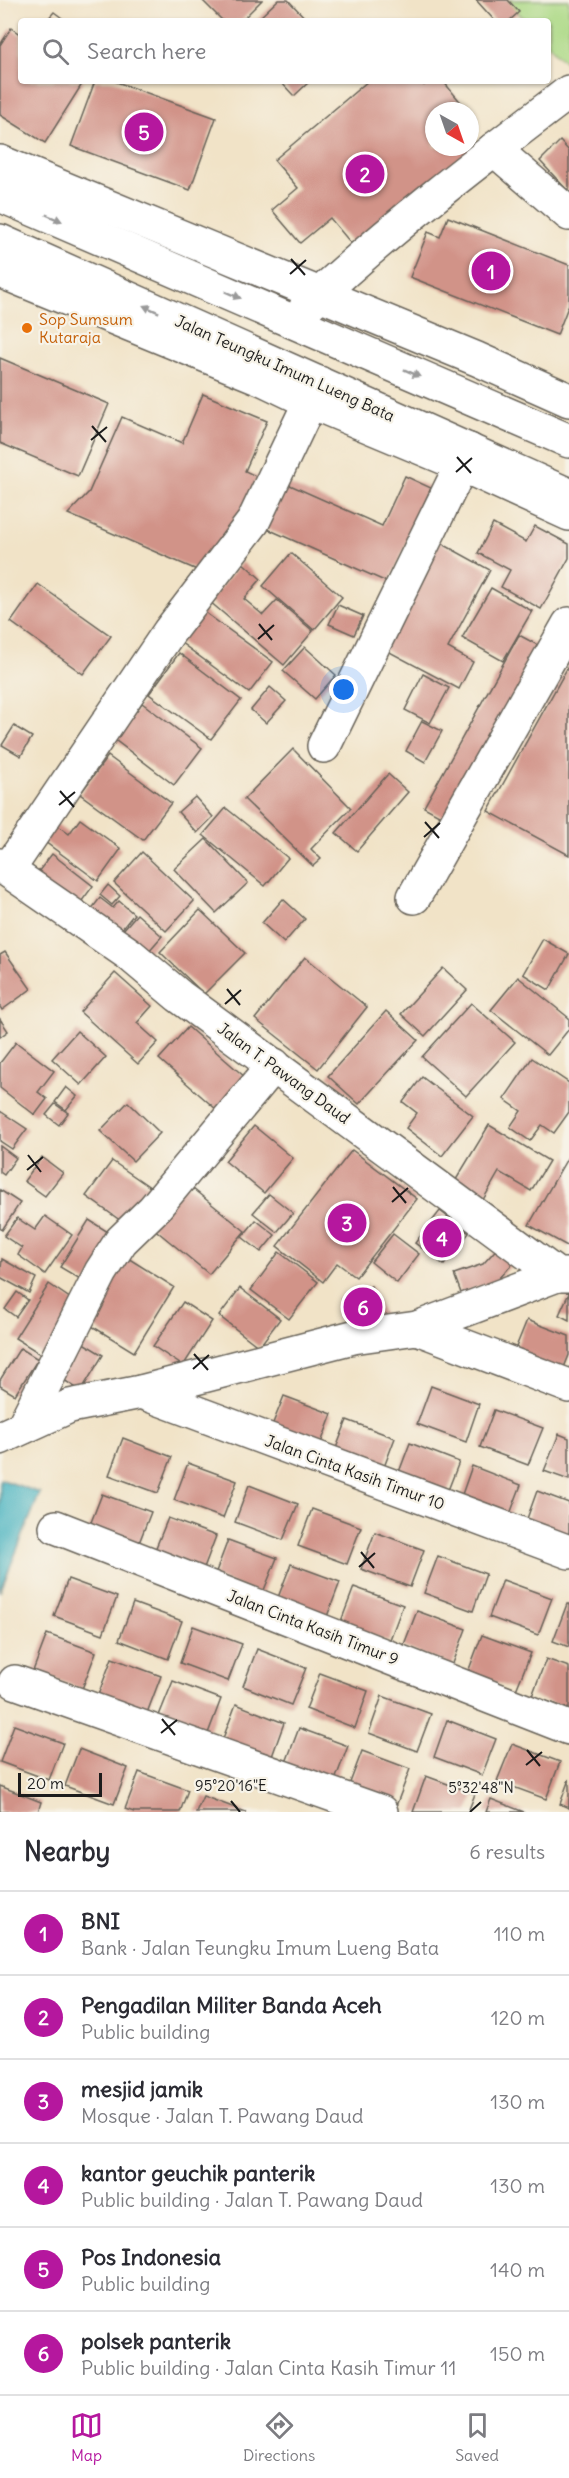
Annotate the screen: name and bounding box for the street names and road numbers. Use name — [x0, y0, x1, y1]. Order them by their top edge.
street label: Jalan Teungku Imum Lueng Bata — [172, 310, 398, 426]
street label: Jalan T. Pawang Daud — [214, 1018, 354, 1128]
street label: Jalan Cinta Kasih Timur 10 — [262, 1430, 448, 1514]
street label: Jalan Cinta Kasih Timur 9 — [224, 1585, 402, 1669]

